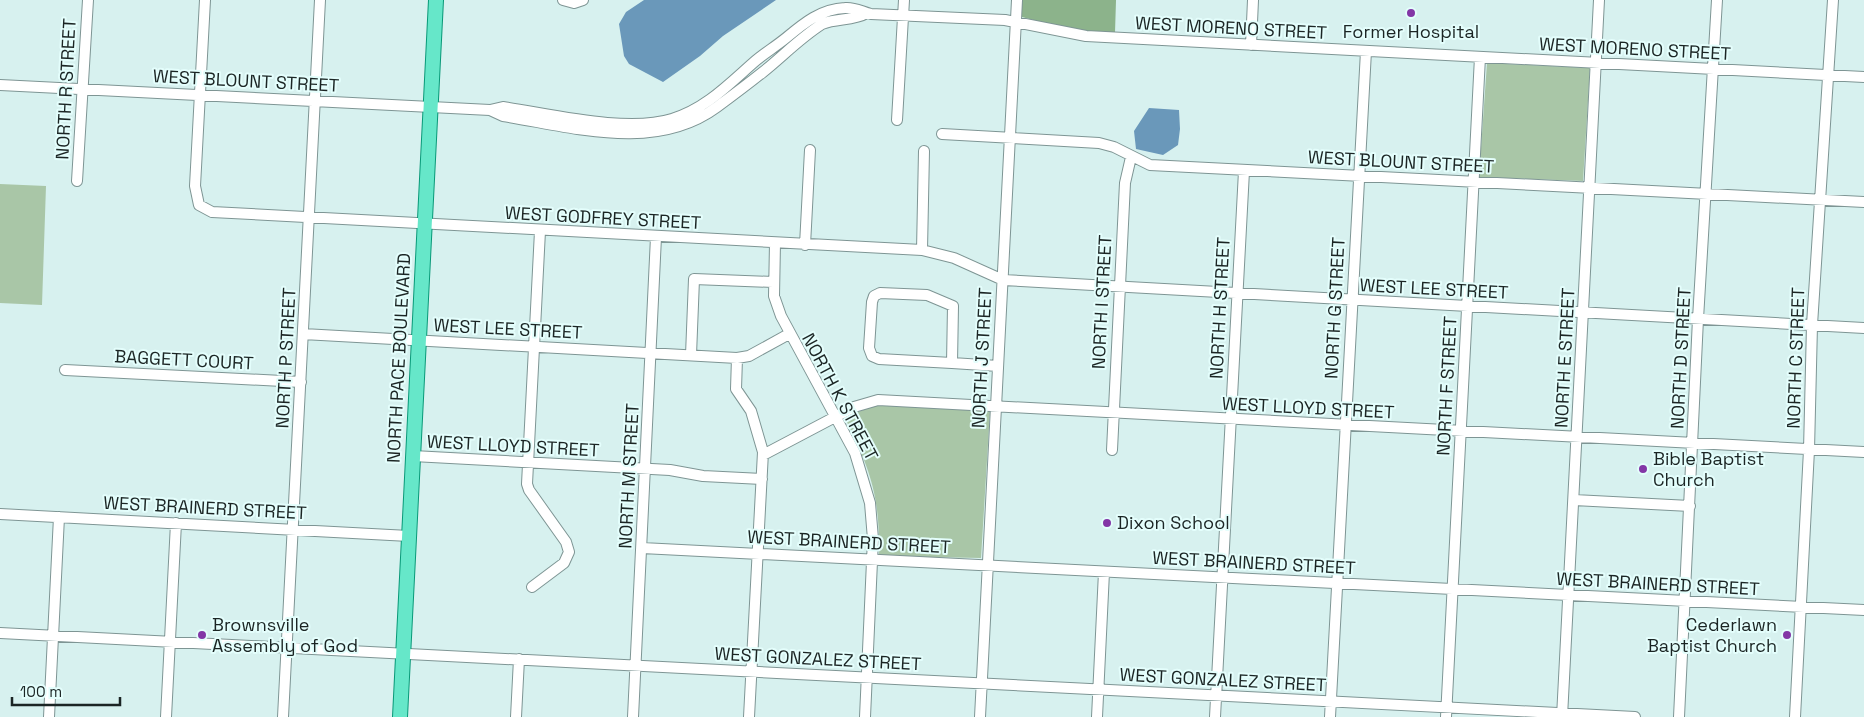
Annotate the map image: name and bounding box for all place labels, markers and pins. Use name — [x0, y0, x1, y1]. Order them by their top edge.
marker: Former Hospital — [1405, 7, 1417, 19]
place label: Former Hospital — [1343, 20, 1479, 43]
place label: Bible Baptist Church — [1653, 447, 1764, 491]
marker: Bible Baptist Church — [1637, 463, 1649, 475]
place label: Dixon School — [1117, 511, 1230, 534]
marker: Dixon School — [1101, 517, 1113, 529]
place label: Brownsville Assembly of God — [212, 613, 358, 657]
place label: Cederlawn Baptist Church — [1647, 613, 1777, 657]
marker: Brownsville Assembly of God — [196, 629, 208, 641]
marker: Cederlawn Baptist Church — [1781, 629, 1793, 641]

